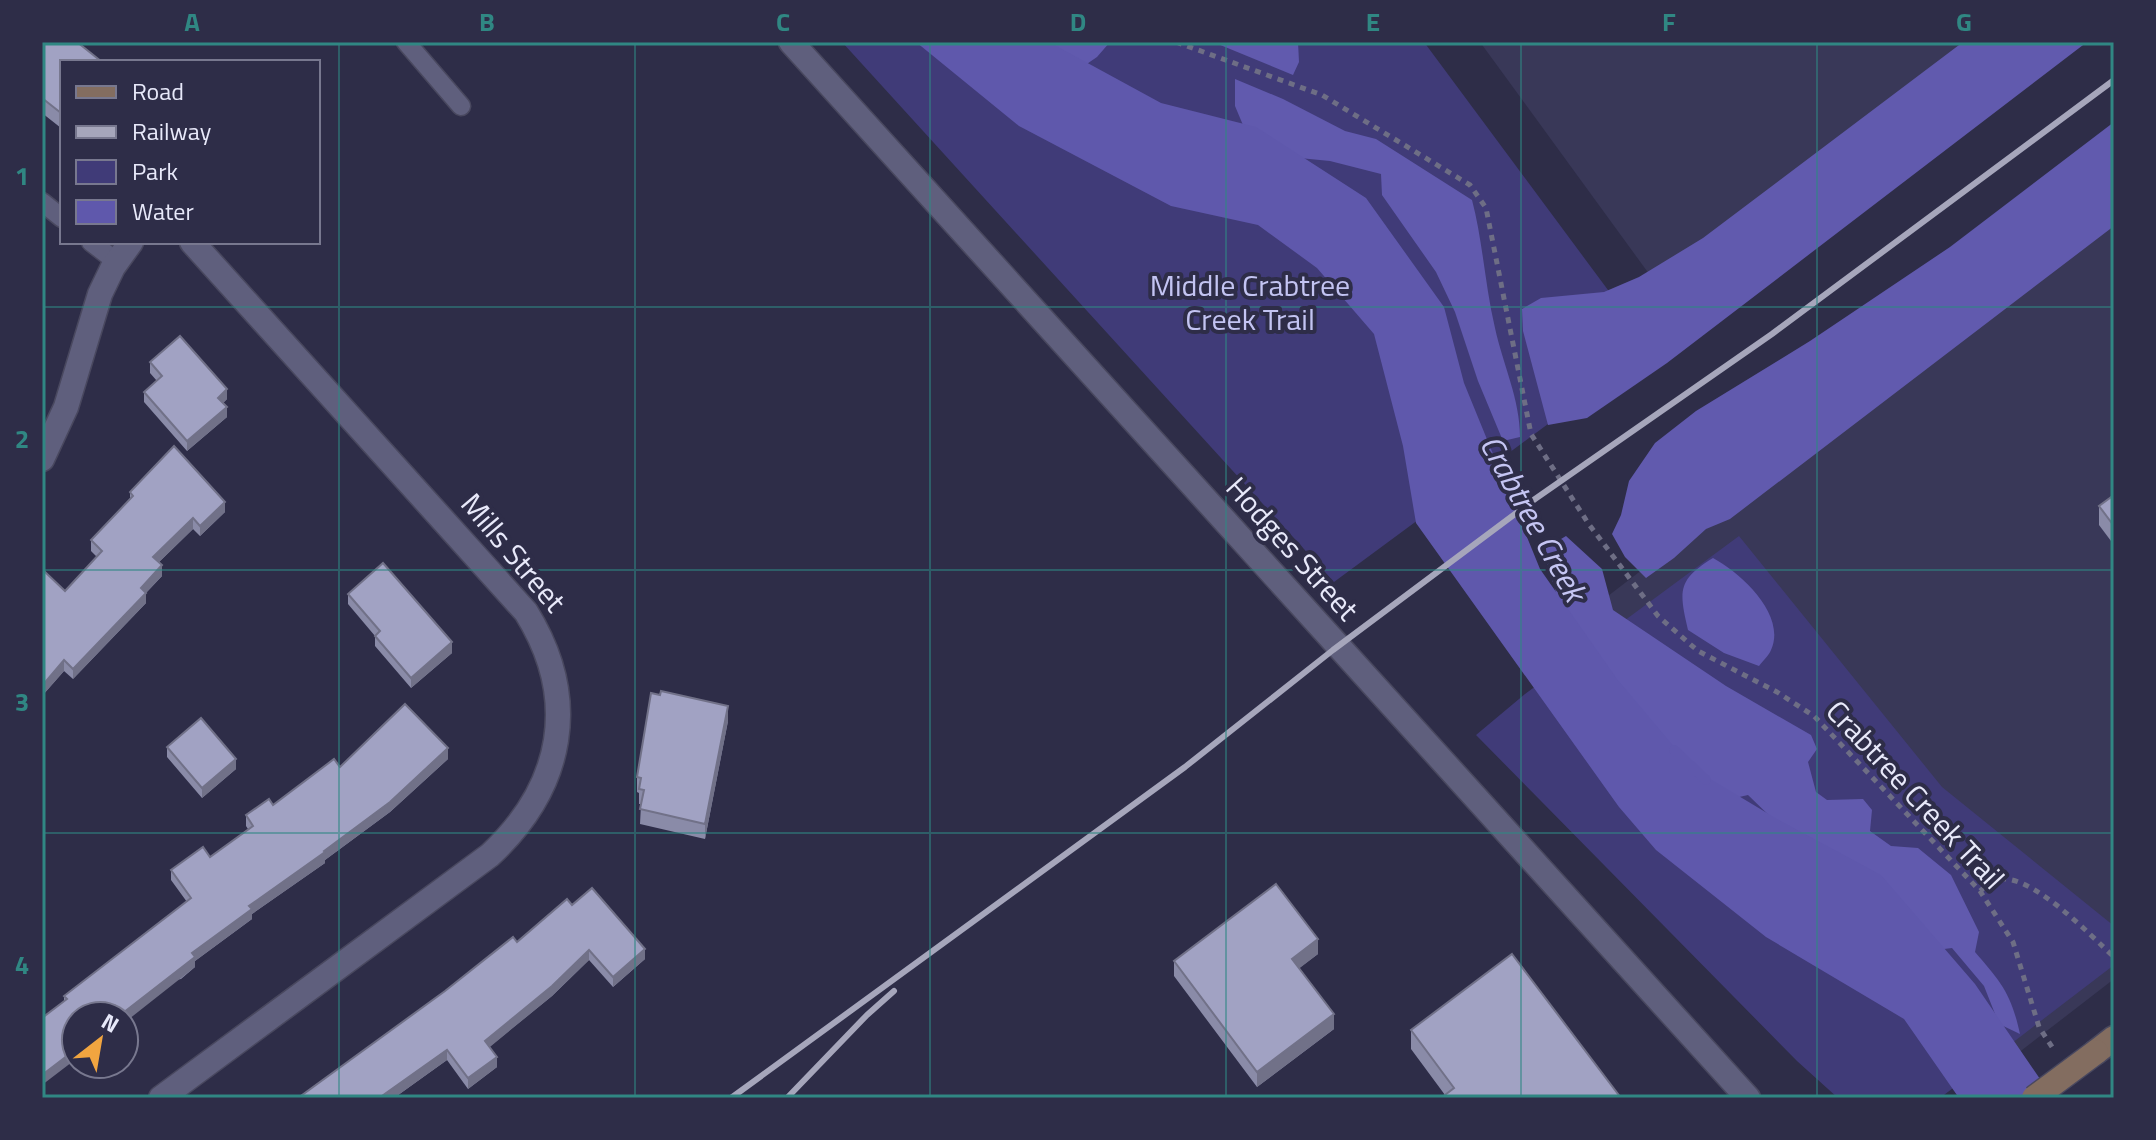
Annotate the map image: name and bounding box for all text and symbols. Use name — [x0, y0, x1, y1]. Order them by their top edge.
text: A — [184, 2, 200, 41]
text: B — [479, 2, 495, 41]
text: C — [776, 2, 790, 41]
text: D — [1070, 2, 1086, 41]
text: E — [1366, 2, 1380, 41]
text: F — [1662, 2, 1676, 41]
text: G — [1956, 2, 1972, 41]
legend — [60, 60, 320, 244]
text: Road — [132, 73, 184, 109]
text: Railway — [132, 113, 212, 149]
text: Park — [132, 153, 178, 189]
text: 1 — [15, 156, 29, 195]
text: Water — [132, 193, 194, 229]
park label: Middle Crabtree Creek Trail — [1150, 262, 1350, 342]
text: 2 — [15, 419, 29, 458]
water label: Crabtree Creek — [1468, 426, 1601, 613]
street label: Hodges Street — [1215, 466, 1370, 631]
street label: Mills Street — [450, 483, 578, 622]
text: 3 — [15, 682, 29, 721]
street label: Crabtree Creek Trail — [1816, 689, 2016, 899]
text: 4 — [15, 945, 29, 984]
north arrow — [60, 1000, 140, 1080]
text: N — [95, 1004, 126, 1041]

